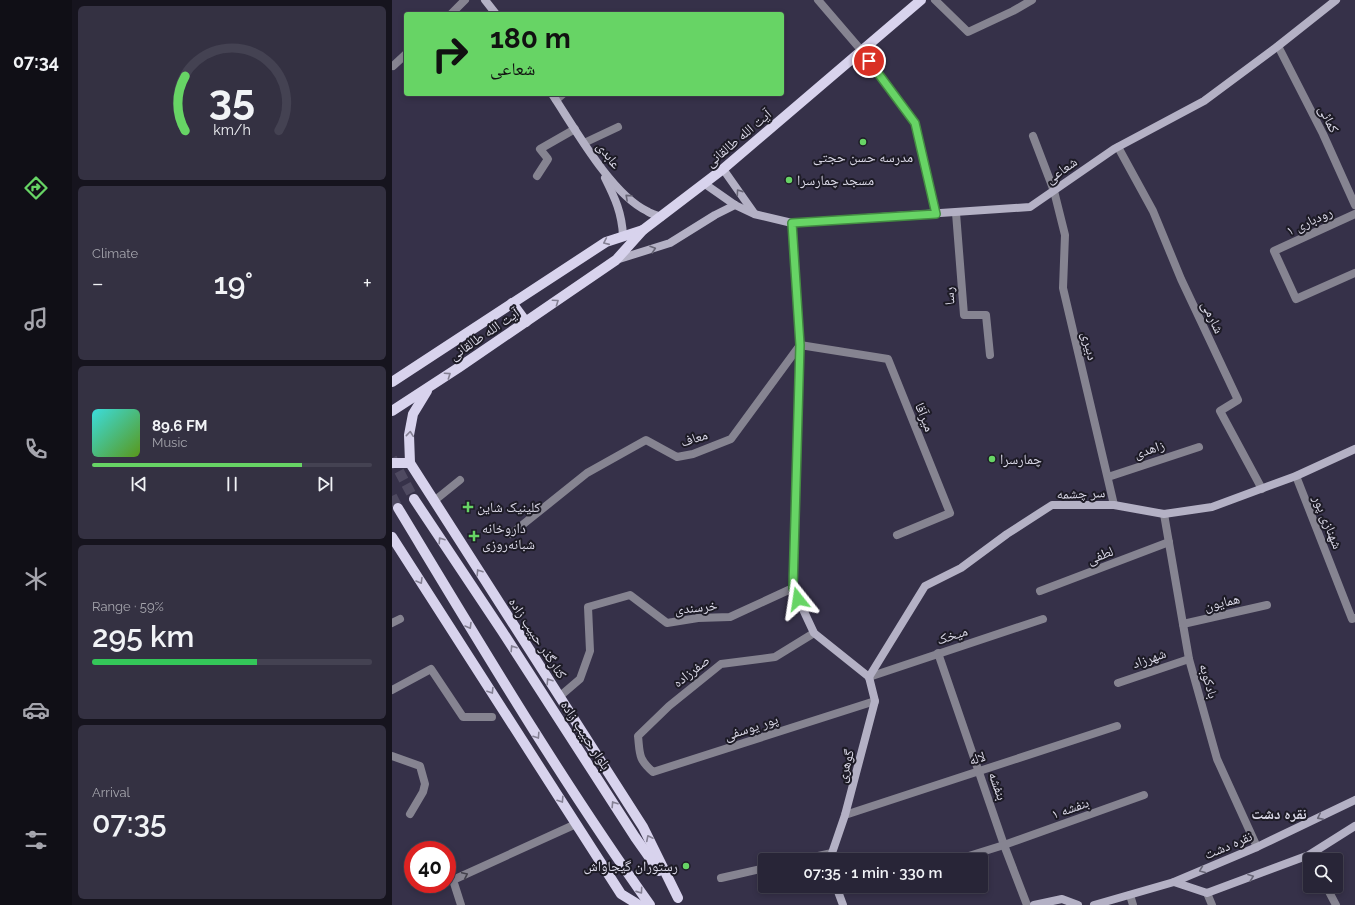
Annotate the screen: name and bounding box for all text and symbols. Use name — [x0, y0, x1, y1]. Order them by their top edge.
text: 180 m — [490, 22, 571, 55]
icon: right — [424, 28, 476, 80]
pin — [852, 44, 886, 78]
icon: arrive — [858, 50, 880, 72]
text: 07:34 — [13, 51, 59, 72]
text: شعاعی — [490, 58, 535, 79]
text: 35 — [209, 75, 255, 124]
street label: کمائی — [1315, 103, 1343, 136]
street label: آیت الله طالقانی — [702, 106, 775, 171]
text: km/h — [213, 121, 251, 137]
marker: مدرسه حسن حجتی — [858, 137, 868, 147]
street label: عابدی — [593, 138, 624, 172]
place label: مدرسه حسن حجتی — [813, 149, 913, 166]
street label: شعاعی — [1042, 153, 1081, 187]
place label: مسجد چمارسرا — [797, 172, 874, 189]
icon: directions — [22, 174, 50, 202]
marker: مسجد چمارسرا — [784, 175, 794, 185]
one-way arrow — [737, 189, 744, 196]
one-way arrow — [625, 195, 633, 202]
street label: رودباری ۱ — [1283, 203, 1335, 240]
one-way arrow — [603, 237, 611, 245]
one-way arrow — [649, 245, 656, 254]
text: Climate — [92, 246, 138, 261]
text: 19° — [214, 266, 253, 301]
text: − — [92, 270, 104, 296]
text: + — [363, 270, 372, 296]
street label: رسا — [940, 286, 959, 306]
street label: شارمی — [1198, 298, 1227, 336]
one-way arrow — [552, 299, 559, 307]
street label: آیت الله طالقانی — [446, 304, 523, 364]
icon: music — [22, 305, 50, 333]
street label: دبیری — [1078, 330, 1101, 362]
one-way arrow — [444, 373, 451, 380]
street label: میرآقا — [911, 400, 938, 434]
text: 89.6 FM — [152, 417, 208, 435]
street label: معاف — [678, 426, 710, 450]
one-way arrow — [406, 431, 415, 437]
icon: phone — [22, 435, 50, 463]
text: Music — [152, 435, 187, 450]
street label: زاهدی — [1132, 437, 1167, 462]
place label: چمارسرا — [1000, 451, 1042, 468]
marker: چمارسرا — [987, 454, 997, 464]
icon: previous — [128, 473, 150, 495]
icon: pause — [221, 473, 243, 495]
icon: next — [314, 473, 336, 495]
street label: سر چشمه — [1056, 484, 1106, 503]
street label: شهنازی پور — [1309, 492, 1346, 552]
place label: کلینیک شاین — [477, 499, 541, 516]
marker: کلینیک شاین — [462, 501, 474, 513]
place label: داروخانه شبانه‌روزی — [482, 520, 535, 553]
marker: داروخانه شبانه‌روزی — [469, 531, 479, 541]
one-way arrow — [439, 537, 446, 544]
street label: لطفی — [1085, 543, 1116, 568]
icon: climate — [22, 565, 50, 593]
one-way arrow — [476, 569, 484, 576]
one-way arrow — [416, 577, 423, 584]
position arrow — [777, 578, 819, 620]
street label: همایون — [1203, 590, 1242, 615]
street label: کنارگذر حبیب زاده — [505, 594, 570, 682]
street label: خرسندی — [674, 597, 718, 618]
text: Range · 59% — [92, 599, 164, 614]
text: 295 km — [92, 619, 194, 654]
one-way arrow — [464, 622, 472, 629]
street label: میخک — [934, 623, 970, 648]
one-way arrow — [510, 645, 518, 652]
street label: شهرزاد — [1130, 645, 1168, 672]
street label: صفرزاده — [669, 652, 713, 691]
street label: بادکوبه — [1195, 662, 1222, 701]
one-way arrow — [546, 678, 554, 685]
one-way arrow — [486, 687, 494, 694]
icon: car — [22, 696, 50, 724]
street label: بلوار حبیب زاده — [557, 697, 614, 773]
street label: پور یوسفی — [722, 711, 781, 744]
one-way arrow — [533, 732, 540, 739]
street label: گوهری — [833, 747, 858, 785]
street label: لاله — [967, 748, 987, 768]
street label: بنفشه — [985, 770, 1010, 803]
text: Arrival — [92, 785, 130, 800]
street label: بنفشه ۱ — [1049, 794, 1091, 823]
one-way arrow — [556, 796, 563, 803]
one-way arrow — [611, 801, 619, 808]
text: 07:35 — [92, 805, 167, 840]
district label: نقره دشت — [1251, 805, 1307, 823]
one-way arrow — [1317, 812, 1324, 820]
icon: filters — [22, 826, 50, 854]
street label: نقره دشت — [1202, 828, 1255, 863]
one-way arrow — [646, 835, 653, 843]
speed limit sign: 40 — [404, 841, 456, 893]
map controls — [1303, 853, 1343, 893]
button: search — [1303, 853, 1343, 893]
place label: رستوران گیجاواش — [584, 858, 678, 875]
marker: رستوران گیجاواش — [681, 861, 691, 871]
text: 07:35 · 1 min · 330 m — [803, 864, 943, 882]
one-way arrow — [1198, 866, 1205, 874]
one-way arrow — [461, 872, 469, 880]
one-way arrow — [1247, 873, 1254, 881]
one-way arrow — [635, 887, 642, 894]

